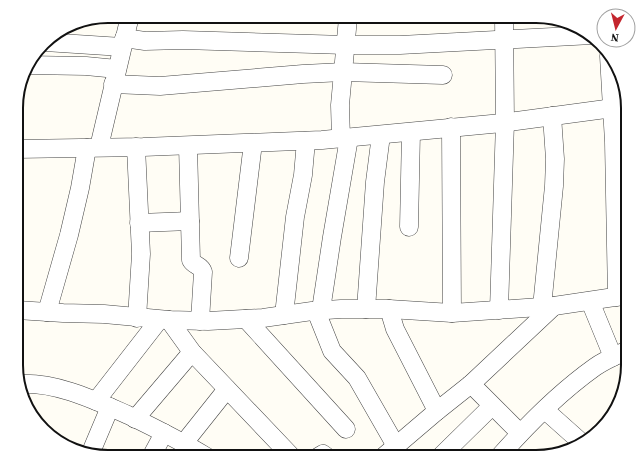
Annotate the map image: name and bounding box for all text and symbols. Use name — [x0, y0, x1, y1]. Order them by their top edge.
north arrow — [596, 8, 636, 48]
text: N — [610, 29, 620, 45]

